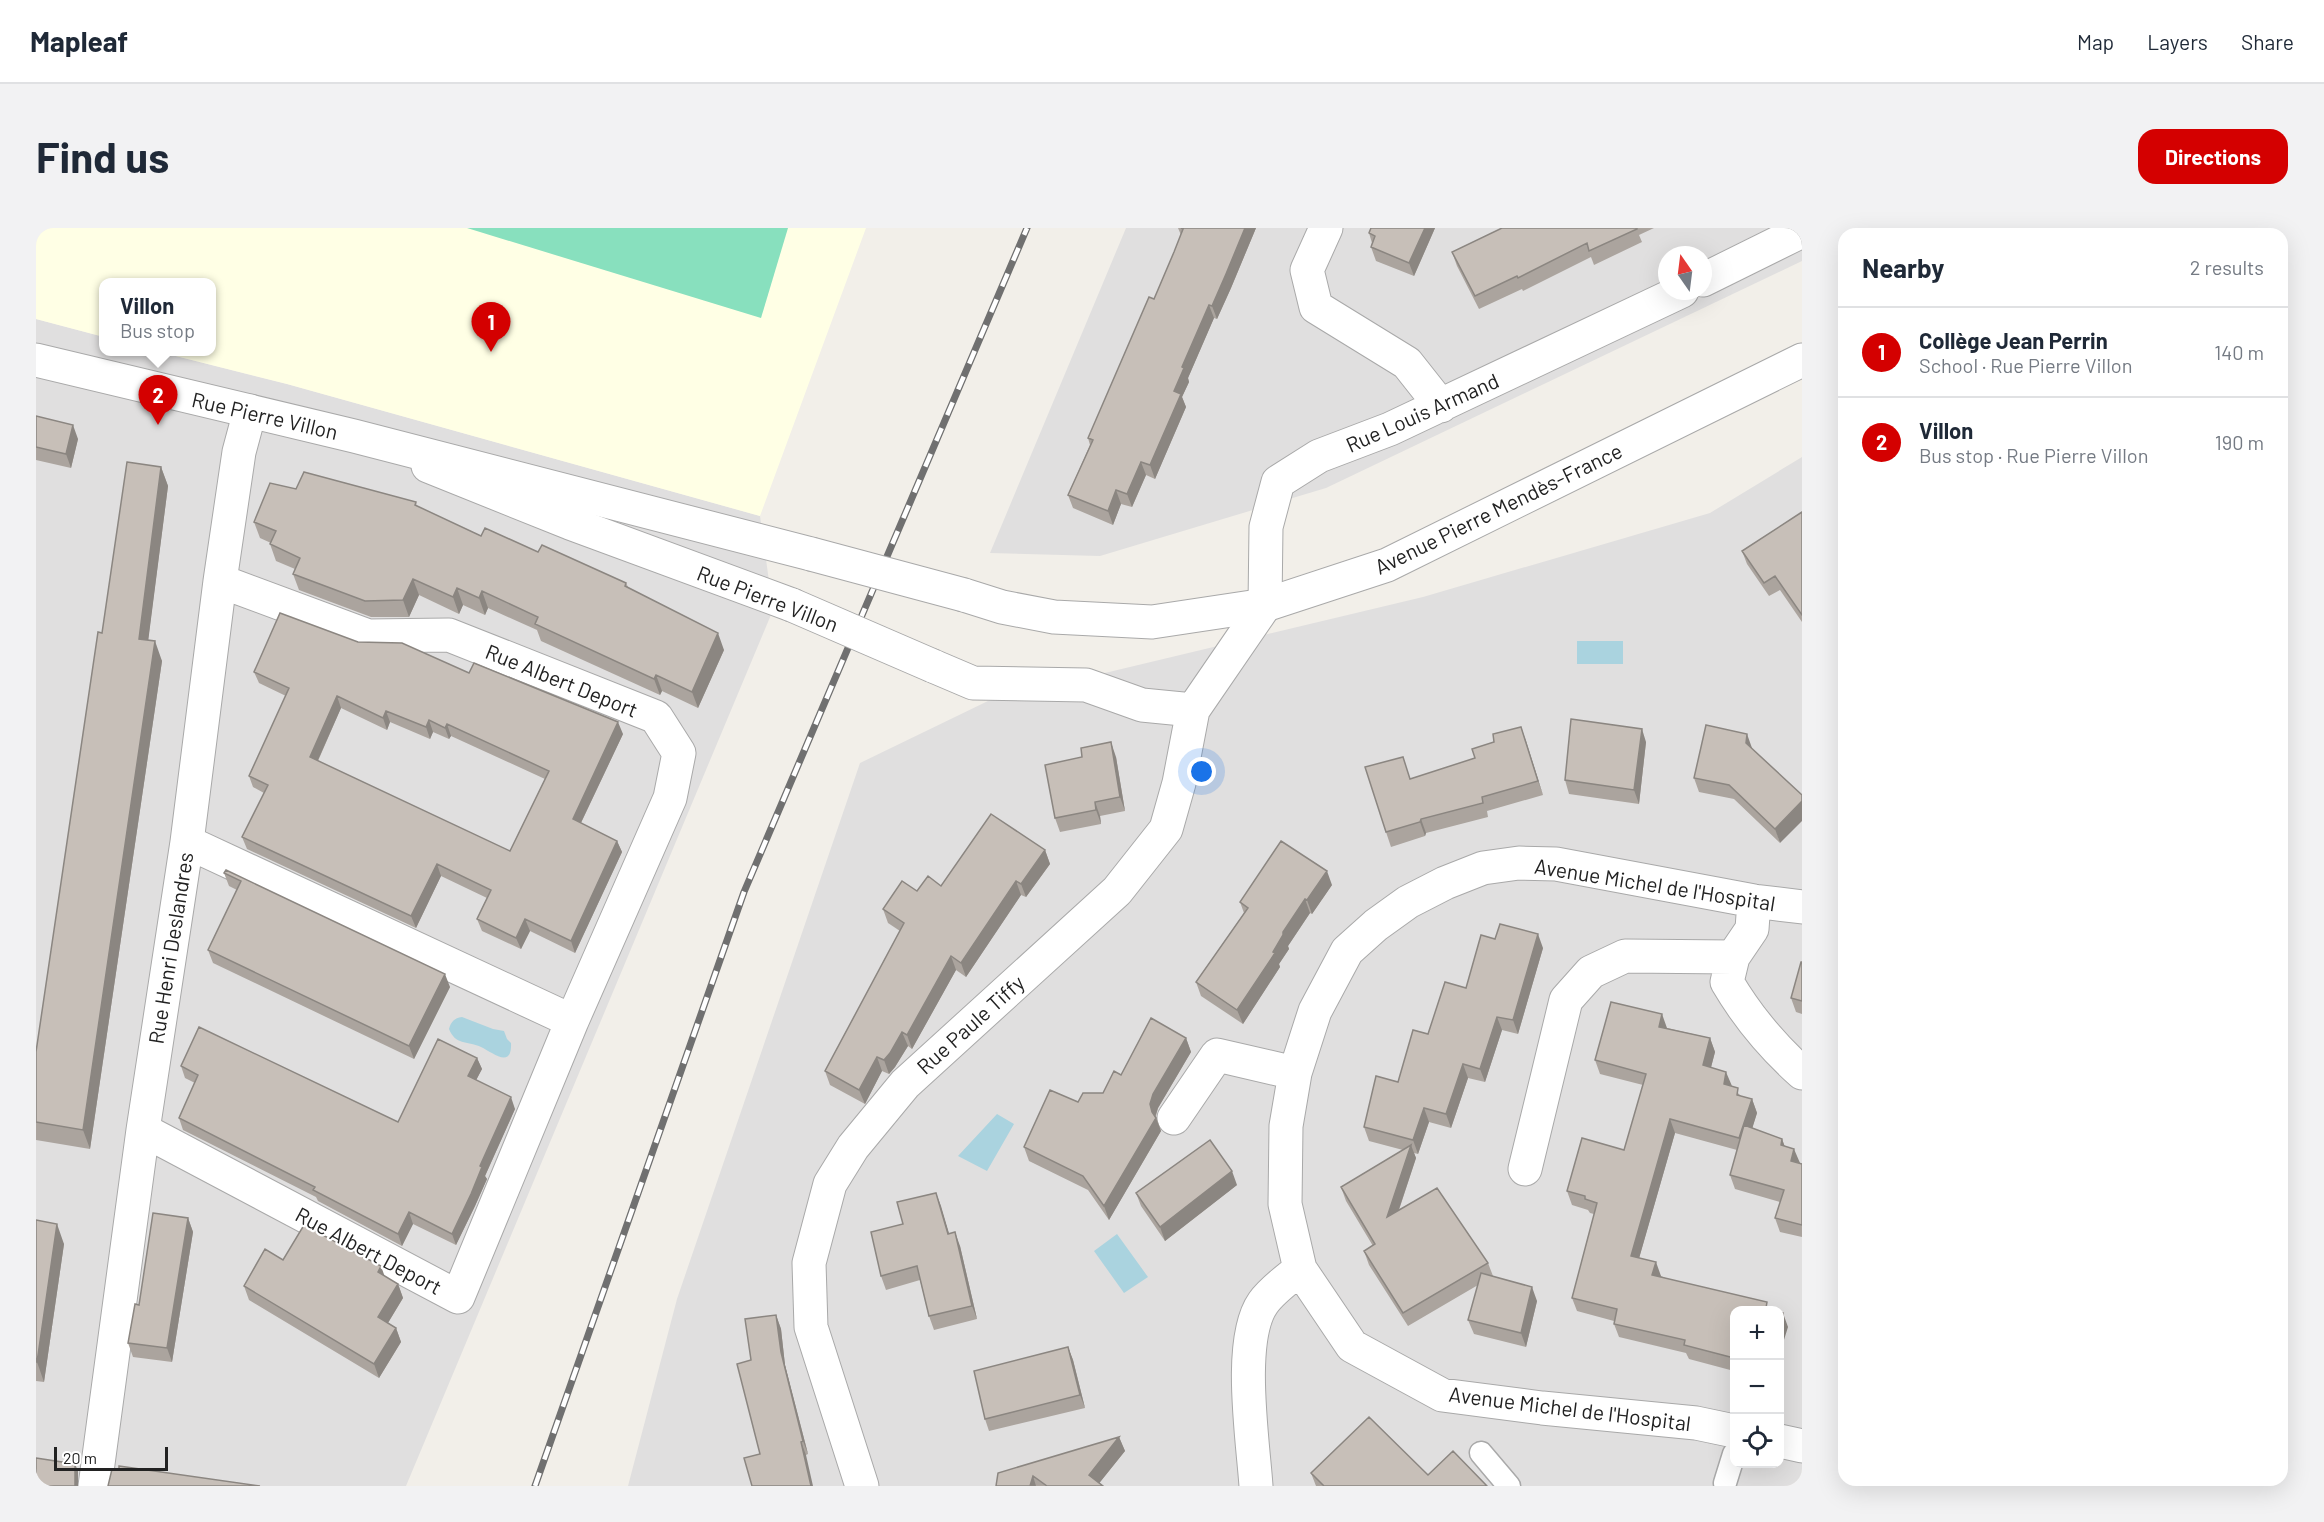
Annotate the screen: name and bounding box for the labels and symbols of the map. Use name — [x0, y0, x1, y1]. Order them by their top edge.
north arrow — [1658, 246, 1712, 300]
pin: 1 — [472, 302, 510, 352]
street label: Rue Louis Armand — [1342, 367, 1502, 457]
pin: 2 — [138, 376, 178, 425]
street label: Rue Pierre Villon — [189, 386, 341, 444]
street label: Avenue Pierre Mendès-France — [1370, 437, 1626, 579]
street label: Rue Pierre Villon — [694, 560, 842, 636]
street label: Rue Albert Deport — [482, 638, 642, 722]
your location — [1187, 757, 1216, 786]
street label: Rue Henri Deslandres — [142, 850, 198, 1046]
street label: Avenue Michel de l'Hospital — [1533, 853, 1777, 915]
street label: Rue Paule Tiffy — [911, 969, 1029, 1079]
street label: Rue Albert Deport — [292, 1201, 446, 1299]
street label: Avenue Michel de l'Hospital — [1448, 1381, 1692, 1435]
scale bar — [54, 1444, 168, 1472]

